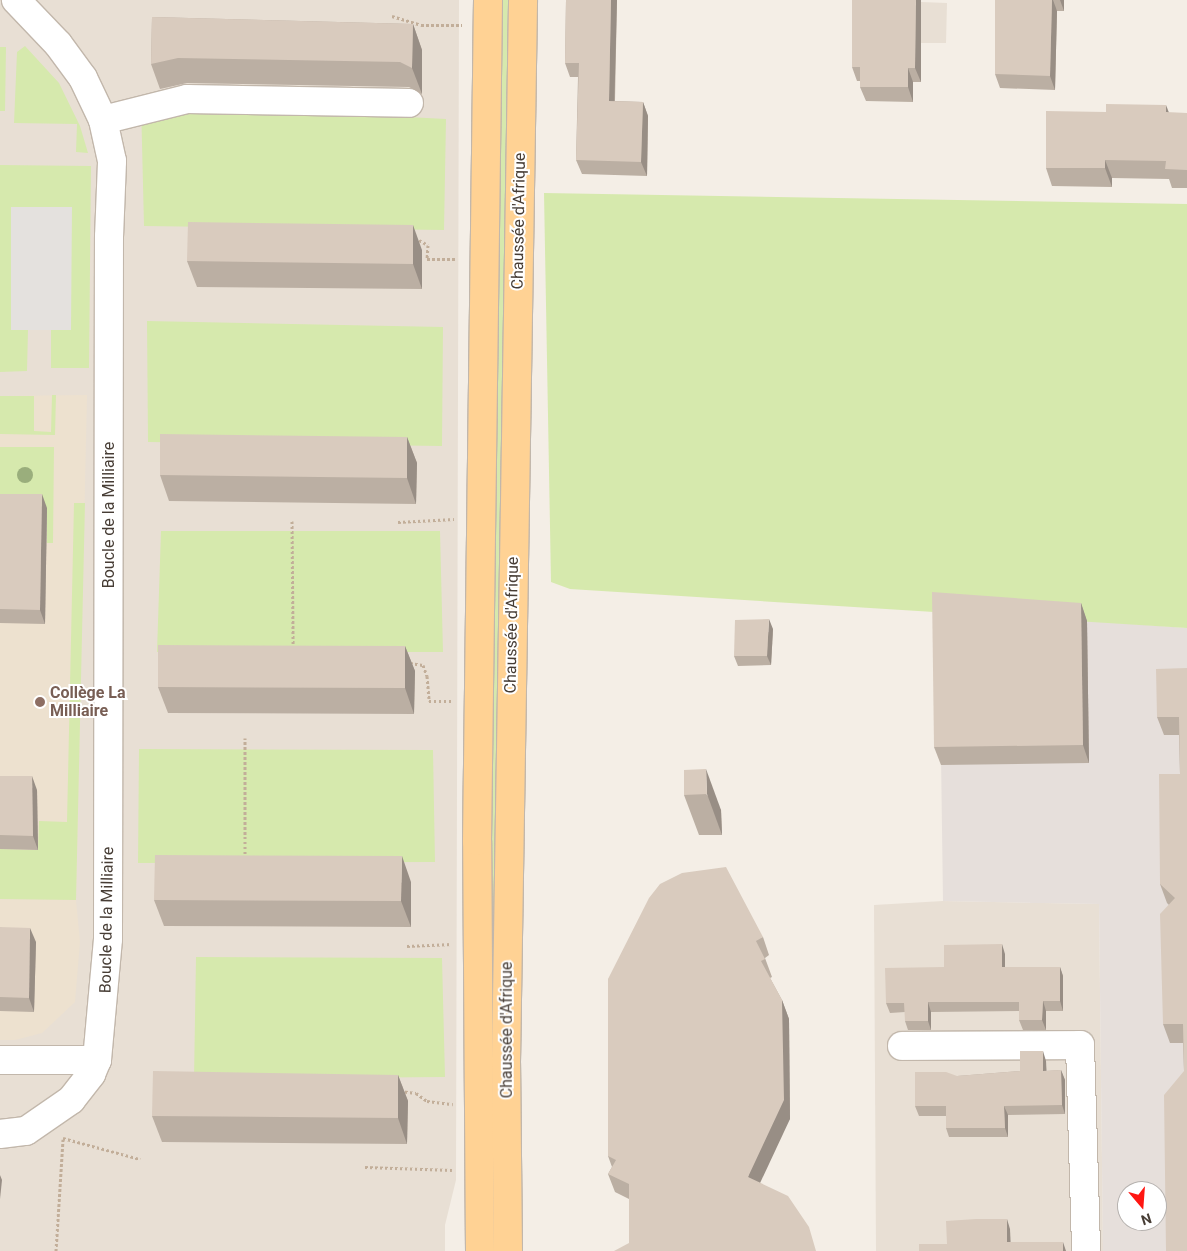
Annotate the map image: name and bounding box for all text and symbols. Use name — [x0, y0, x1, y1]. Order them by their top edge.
street label: Chaussée d'Afrique — [508, 152, 530, 290]
street label: Boucle de la Milliaire — [99, 442, 119, 588]
street label: Chaussée d'Afrique — [501, 556, 523, 694]
place label: Collège La Milliaire — [50, 683, 126, 721]
marker: Collège La Milliaire — [34, 696, 46, 708]
street label: Boucle de la Milliaire — [96, 847, 118, 993]
street label: Chaussée d'Afrique — [497, 962, 517, 1098]
north arrow — [1117, 1181, 1167, 1231]
text: N — [1139, 1210, 1154, 1228]

